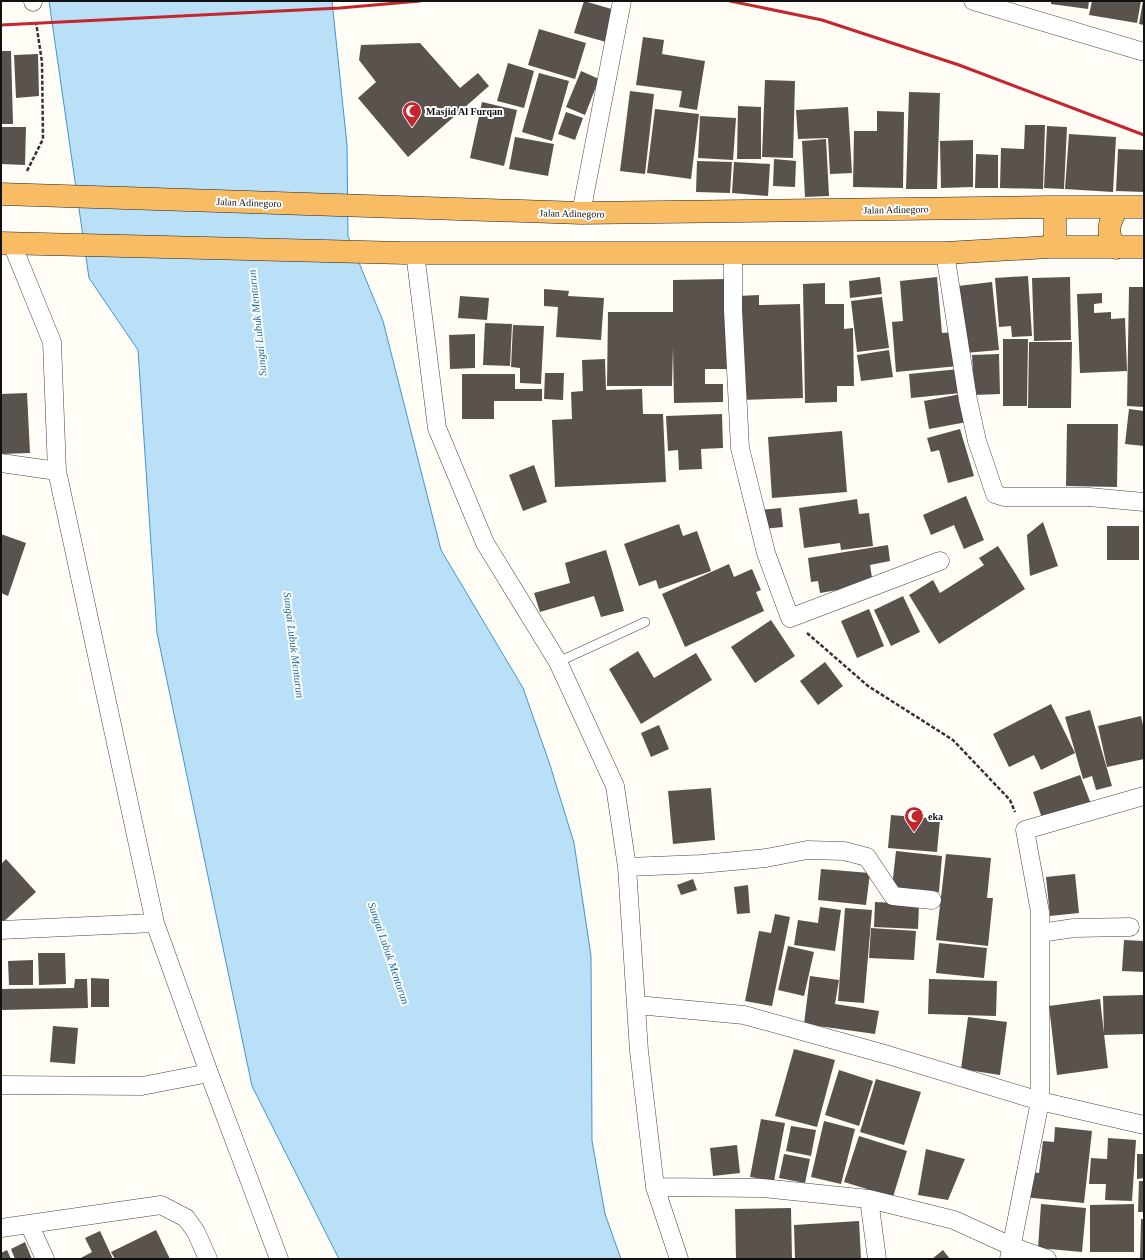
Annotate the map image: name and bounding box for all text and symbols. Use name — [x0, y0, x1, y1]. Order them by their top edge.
mosque icon: Masjid Al Furqan — [401, 100, 423, 128]
place label: Masjid Al Furqan — [426, 106, 503, 117]
street label: Jalan Adinegoro — [216, 196, 282, 209]
street label: Jalan Adinegoro — [863, 203, 929, 216]
street label: Jalan Adinegoro — [539, 207, 605, 220]
water label: Sungai Lubuk Menturun — [245, 269, 269, 377]
water label: Sungai Lubuk Menturun — [282, 591, 307, 699]
mosque icon: eka — [903, 805, 925, 833]
place label: eka — [928, 811, 943, 822]
water label: Sungai Lubuk Menturun — [366, 900, 412, 1006]

